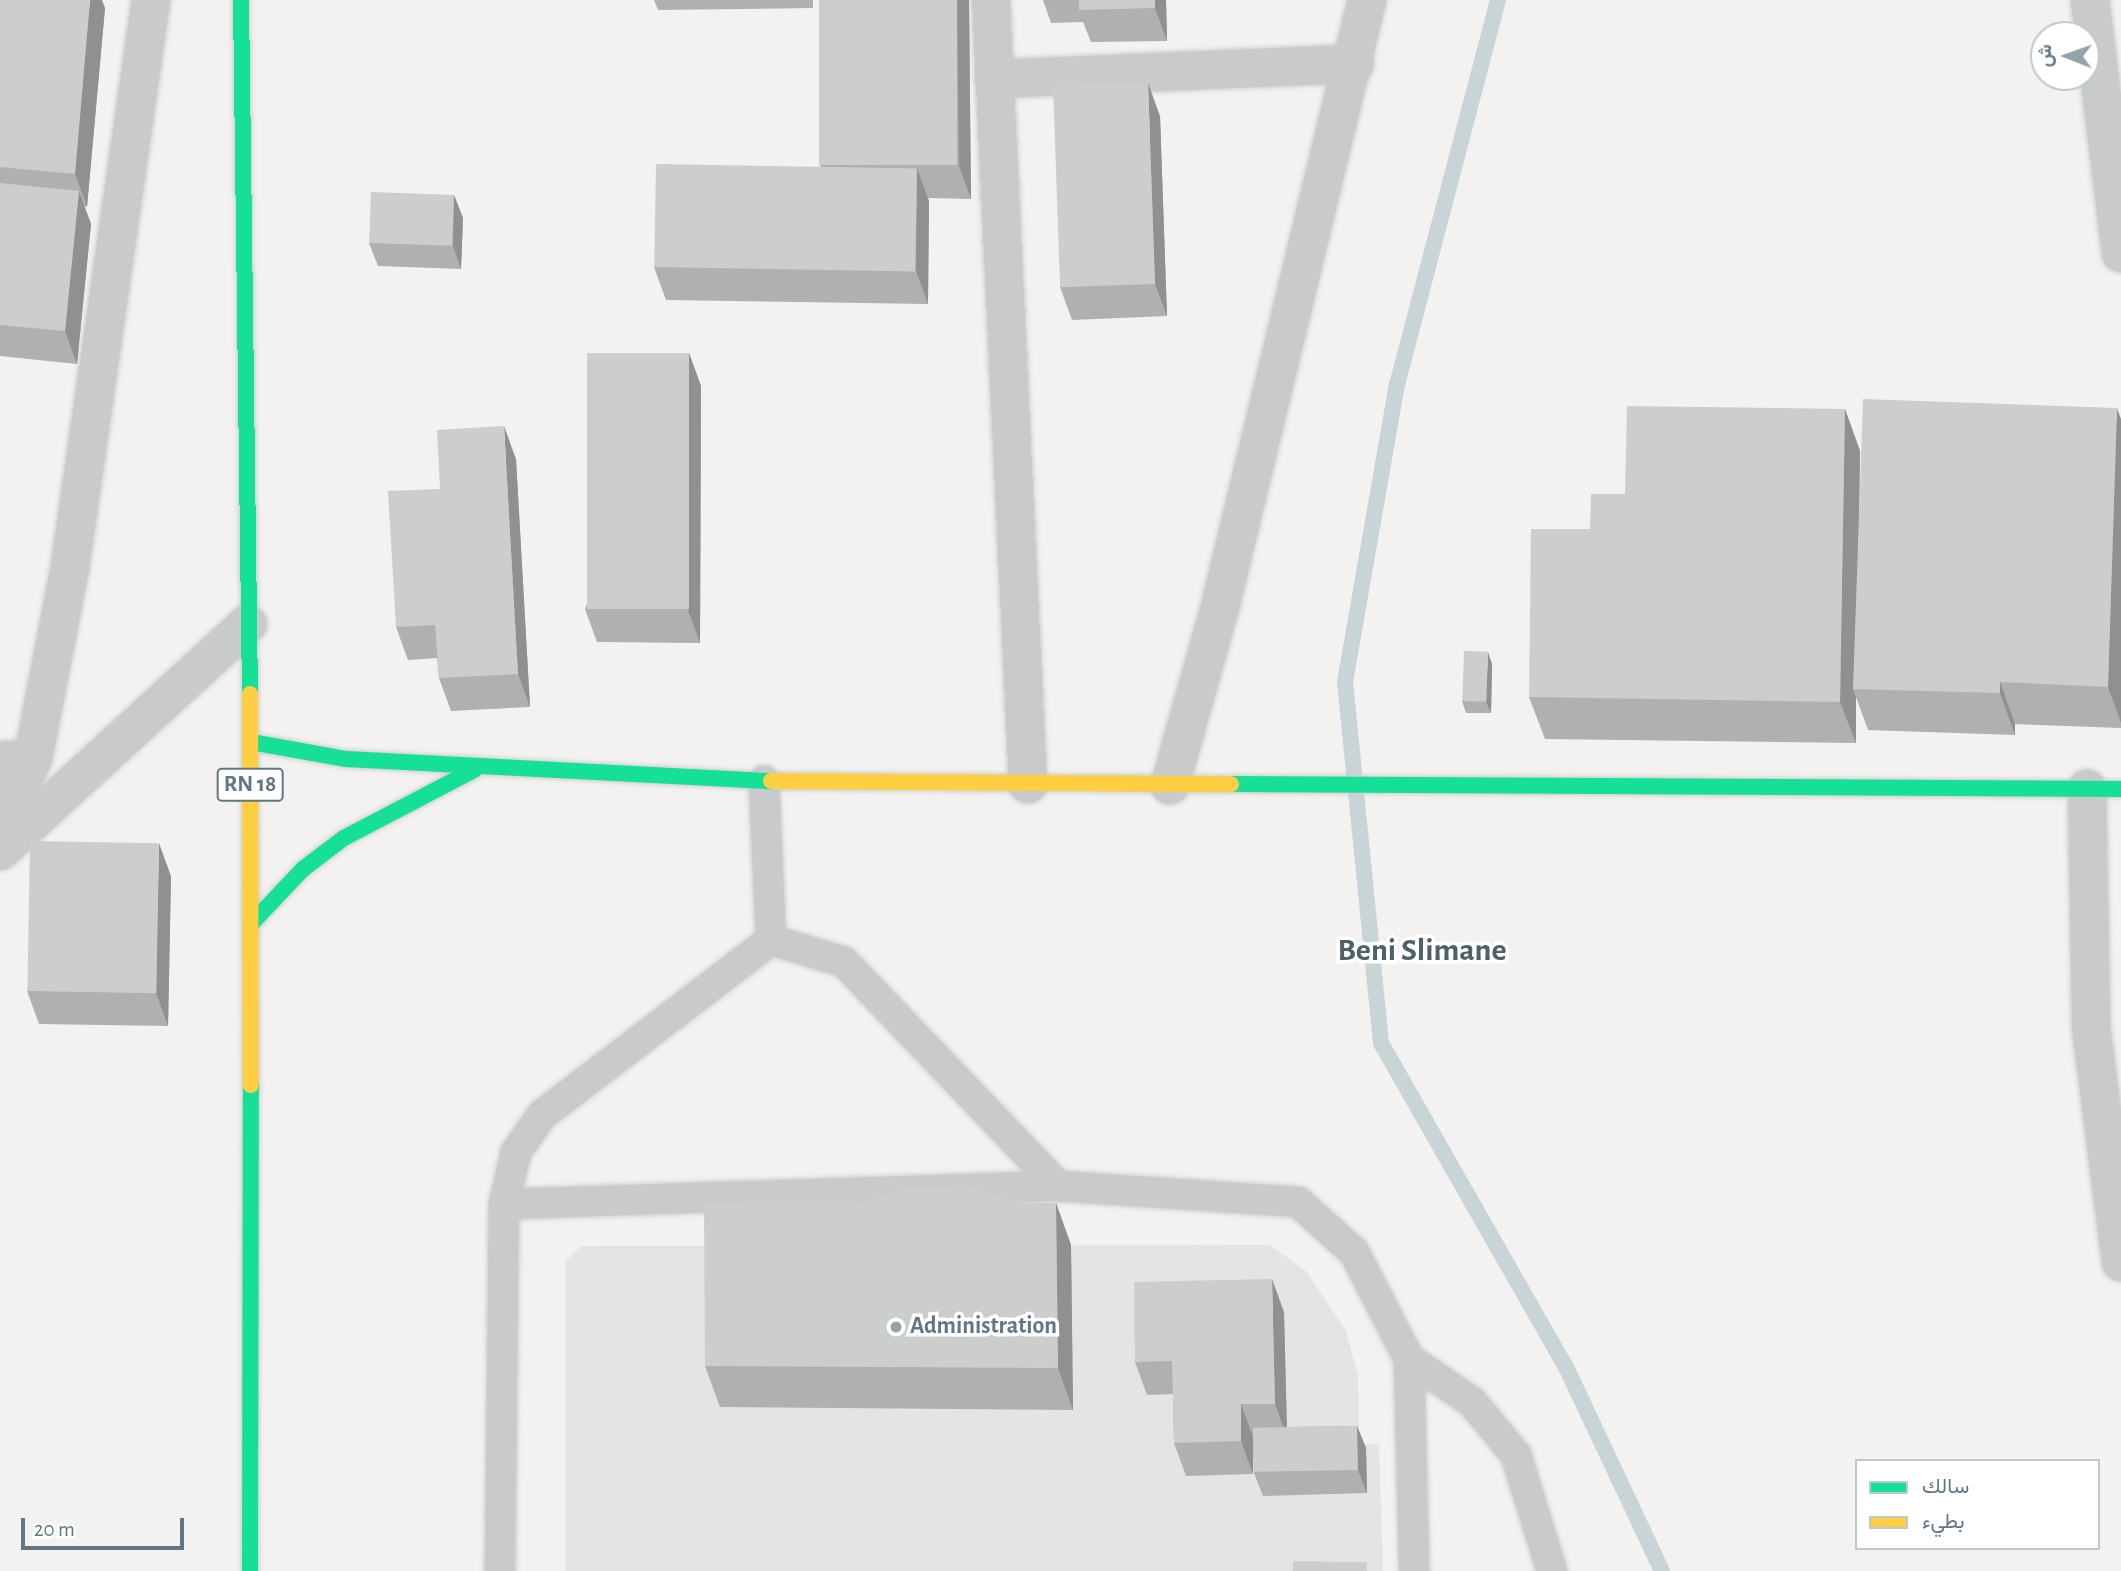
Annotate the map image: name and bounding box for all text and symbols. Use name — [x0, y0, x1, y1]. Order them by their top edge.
north arrow — [2030, 21, 2100, 91]
text: ش — [2036, 44, 2055, 67]
road number: RN 18 — [215, 765, 285, 804]
district label: Beni Slimane — [1337, 931, 1507, 969]
place label: Administration — [910, 1313, 1057, 1341]
marker: Administration — [888, 1319, 904, 1335]
legend — [1855, 1459, 2100, 1550]
text: سالك — [1922, 1476, 1969, 1497]
scale bar — [24, 1504, 187, 1548]
text: بطيء — [1922, 1511, 1965, 1532]
text: 20 m — [34, 1519, 75, 1540]

